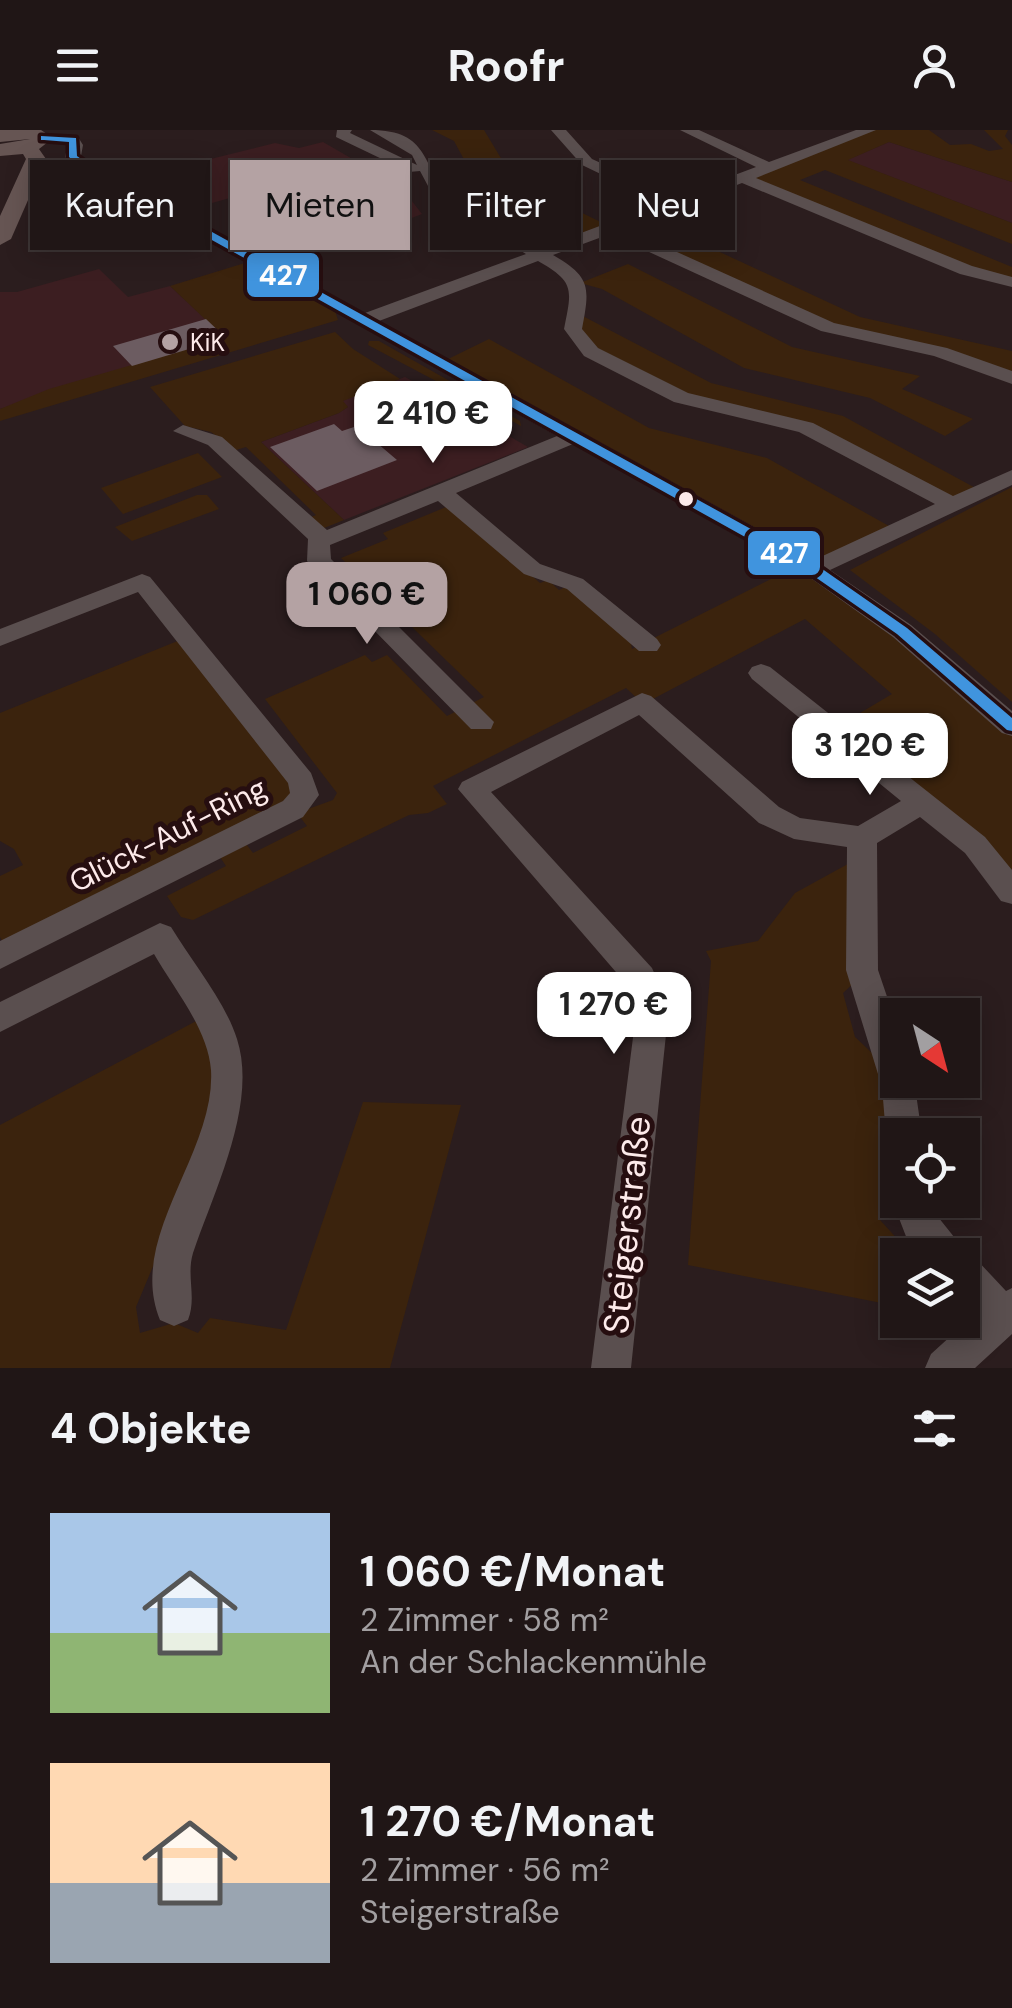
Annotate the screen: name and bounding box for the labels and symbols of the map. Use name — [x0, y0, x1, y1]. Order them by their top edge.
line badge: 427 — [245, 251, 321, 299]
text: 427 — [258, 257, 308, 294]
place label: KiK — [190, 326, 226, 359]
marker: KiK — [159, 331, 181, 353]
pin: 2 410 € — [341, 381, 525, 466]
unlabelled marker — [676, 489, 696, 509]
line badge: 427 — [746, 529, 822, 577]
text: 427 — [759, 535, 809, 572]
pin: 1 060 € — [275, 562, 459, 647]
pin: 3 120 € — [778, 713, 962, 798]
street label: Glück-Auf-Ring — [63, 768, 273, 901]
pin: 1 270 € — [522, 972, 706, 1057]
north arrow — [880, 998, 980, 1098]
street label: Steigerstraße — [593, 1114, 661, 1336]

